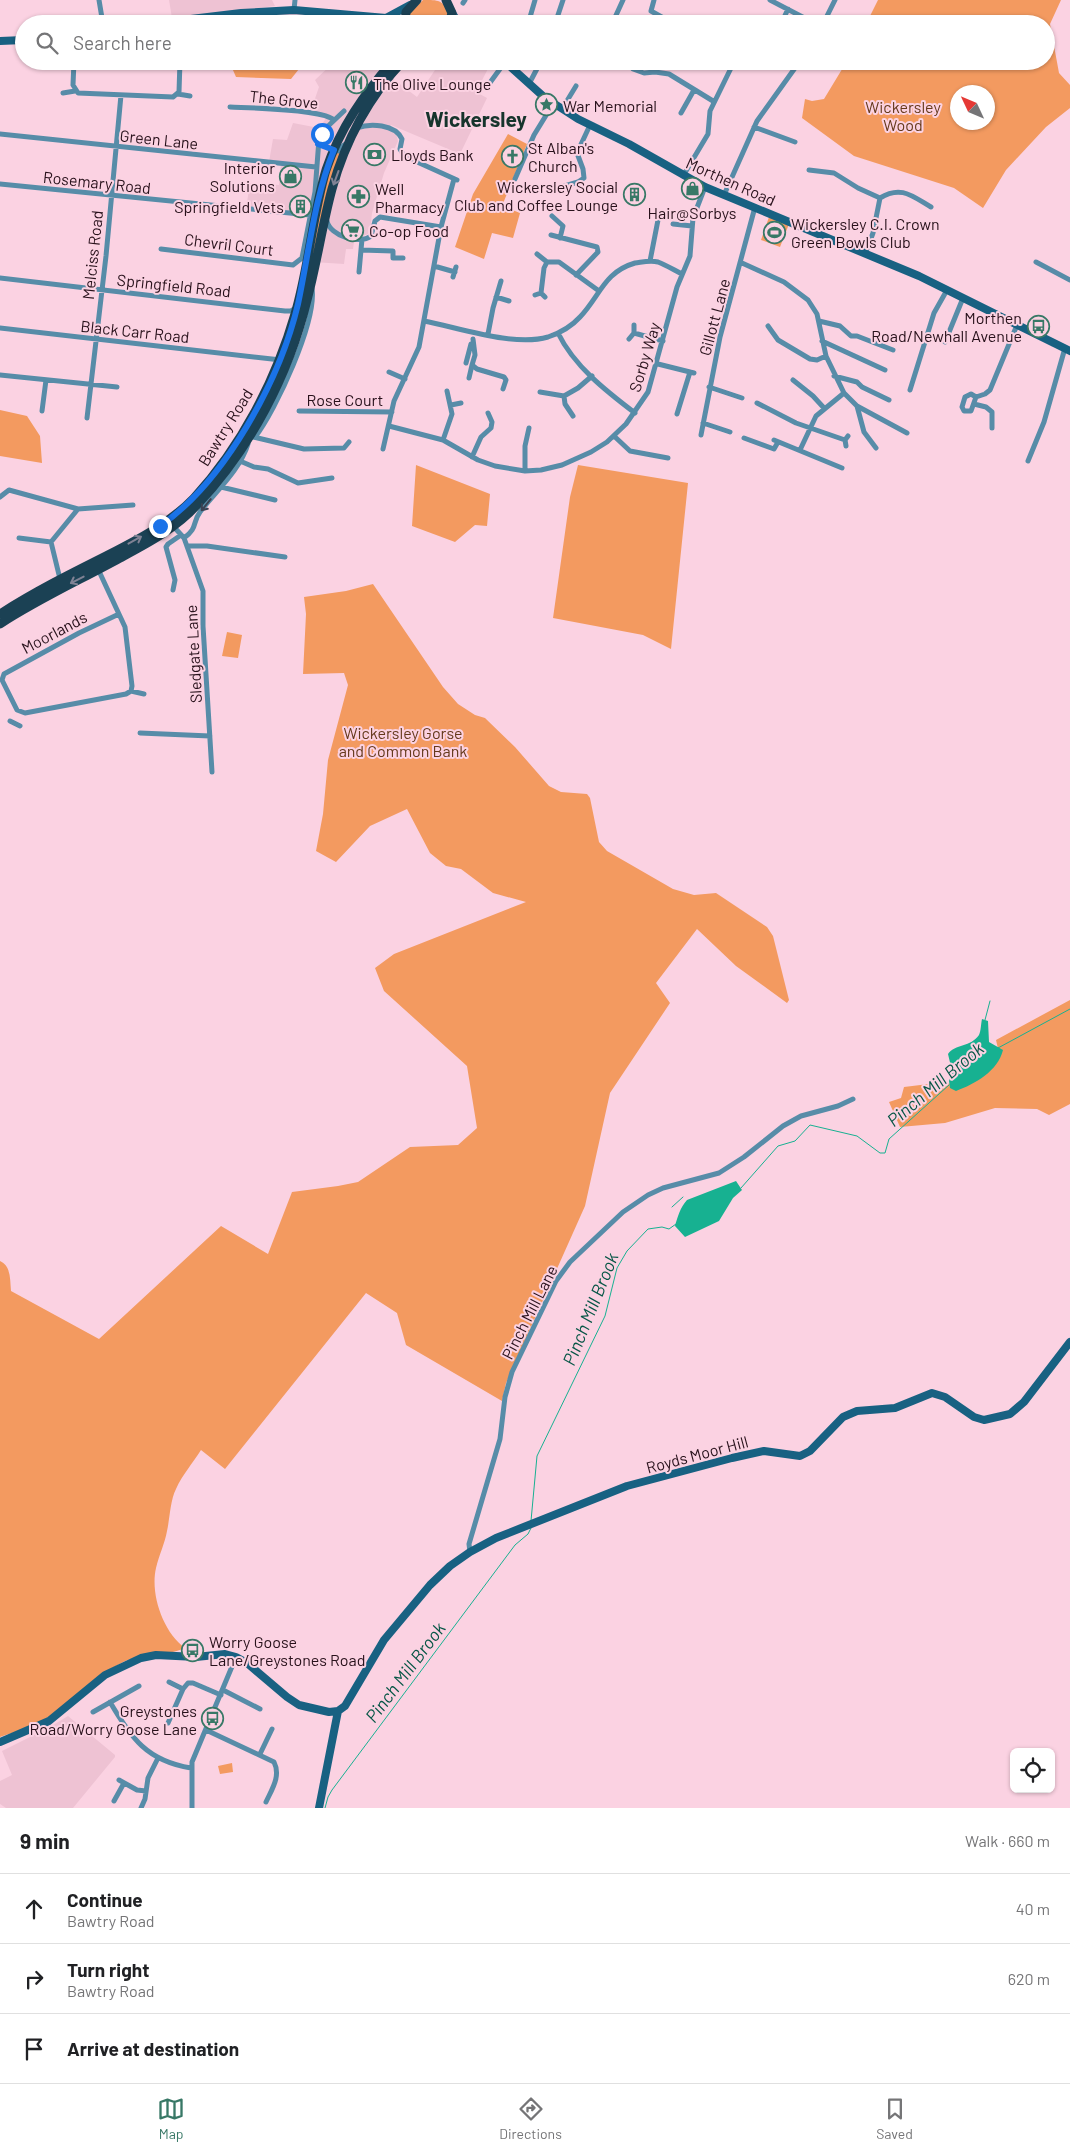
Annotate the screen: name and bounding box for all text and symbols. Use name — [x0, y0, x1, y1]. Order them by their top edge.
search box — [15, 15, 1055, 70]
icon: search — [33, 29, 61, 57]
text: Search here — [73, 31, 172, 54]
restaurant icon: The Olive Lounge — [345, 71, 369, 95]
place label: The Olive Lounge — [373, 74, 491, 93]
north arrow — [950, 85, 995, 130]
street label: The Grove — [249, 86, 319, 112]
place icon: War Memorial — [535, 93, 559, 117]
place label: War Memorial — [563, 96, 657, 115]
park label: Wickersley Wood — [865, 97, 941, 134]
district label: Wickersley — [425, 106, 527, 131]
route start — [311, 123, 334, 146]
street label: Green Lane — [119, 125, 199, 153]
place label: St Alban's Church — [528, 138, 594, 175]
bank icon: Lloyds Bank — [363, 142, 387, 166]
church icon: St Alban's Church — [500, 144, 524, 168]
place label: Lloyds Bank — [391, 145, 474, 164]
street label: Morthen Road — [683, 153, 779, 209]
place label: Interior Solutions — [210, 158, 275, 195]
shop icon: Interior Solutions — [279, 164, 303, 188]
street label: Rosemary Road — [42, 167, 152, 197]
one-way arrow — [331, 170, 340, 185]
shop icon: Hair@Sorbys — [680, 176, 704, 200]
place label: Wickersley Social Club and Coffee Lounge — [454, 177, 618, 214]
place label: Well Pharmacy — [375, 179, 445, 216]
building icon: Wickersley Social Club and Coffee Lounge — [622, 183, 646, 207]
pharmacy icon: Well Pharmacy — [347, 185, 371, 209]
building icon: Springfield Vets — [288, 194, 312, 218]
place label: Springfield Vets — [174, 197, 284, 216]
place label: Hair@Sorbys — [648, 203, 736, 222]
street label: Melciss Road — [78, 209, 106, 301]
place label: Wickersley C.I. Crown Green Bowls Club — [791, 214, 940, 251]
supermarket icon: Co-op Food — [341, 218, 365, 242]
sports icon: Wickersley C.I. Crown Green Bowls Club — [763, 220, 787, 244]
place label: Co-op Food — [369, 221, 449, 240]
street label: Chevril Court — [183, 229, 275, 259]
street label: Springfield Road — [116, 270, 232, 300]
street label: Gillott Lane — [695, 276, 733, 358]
place label: Morthen Road/Newhall Avenue — [871, 308, 1022, 345]
bus stop icon: Morthen Road/Newhall Avenue — [1026, 314, 1050, 338]
street label: Black Carr Road — [80, 316, 190, 346]
street label: Sorby Way — [624, 319, 664, 394]
street label: Bawtry Road — [194, 385, 256, 469]
street label: Rose Court — [307, 390, 383, 409]
one-way arrow — [200, 499, 211, 512]
route end — [149, 515, 172, 538]
one-way arrow — [127, 535, 142, 545]
one-way arrow — [70, 576, 85, 585]
street label: Sledgate Lane — [181, 604, 205, 704]
street label: Moorlands — [18, 607, 90, 657]
park label: Wickersley Gorse and Common Bank — [339, 723, 467, 760]
water label: Pinch Mill Brook — [882, 1037, 988, 1131]
water label: Pinch Mill Brook — [557, 1249, 623, 1369]
street label: Pinch Mill Lane — [497, 1262, 561, 1362]
street label: Royds Moor Hill — [644, 1431, 750, 1477]
water label: Pinch Mill Brook — [360, 1617, 450, 1726]
place label: Worry Goose Lane/Greystones Road — [209, 1632, 365, 1669]
bus stop icon: Worry Goose Lane/Greystones Road — [181, 1638, 205, 1662]
place label: Greystones Road/Worry Goose Lane — [30, 1701, 197, 1738]
bus stop icon: Greystones Road/Worry Goose Lane — [201, 1707, 225, 1731]
map controls — [1010, 1748, 1055, 1793]
button: locate — [1010, 1748, 1055, 1793]
text: 9 min — [20, 1828, 70, 1853]
text: Walk · 660 m — [965, 1831, 1050, 1850]
text: Continue — [67, 1888, 143, 1911]
icon: ahead — [20, 1895, 48, 1923]
text: 40 m — [1016, 1899, 1050, 1918]
text: Bawtry Road — [67, 1911, 155, 1930]
text: Turn right — [67, 1958, 149, 1981]
icon: right — [20, 1965, 48, 1993]
text: 620 m — [1008, 1969, 1050, 1988]
text: Bawtry Road — [67, 1981, 155, 2000]
icon: arrive — [20, 2035, 48, 2063]
text: Arrive at destination — [67, 2037, 239, 2060]
tab: Map — [157, 2095, 185, 2142]
tab: Directions — [499, 2095, 562, 2142]
tab: Saved — [876, 2095, 913, 2142]

